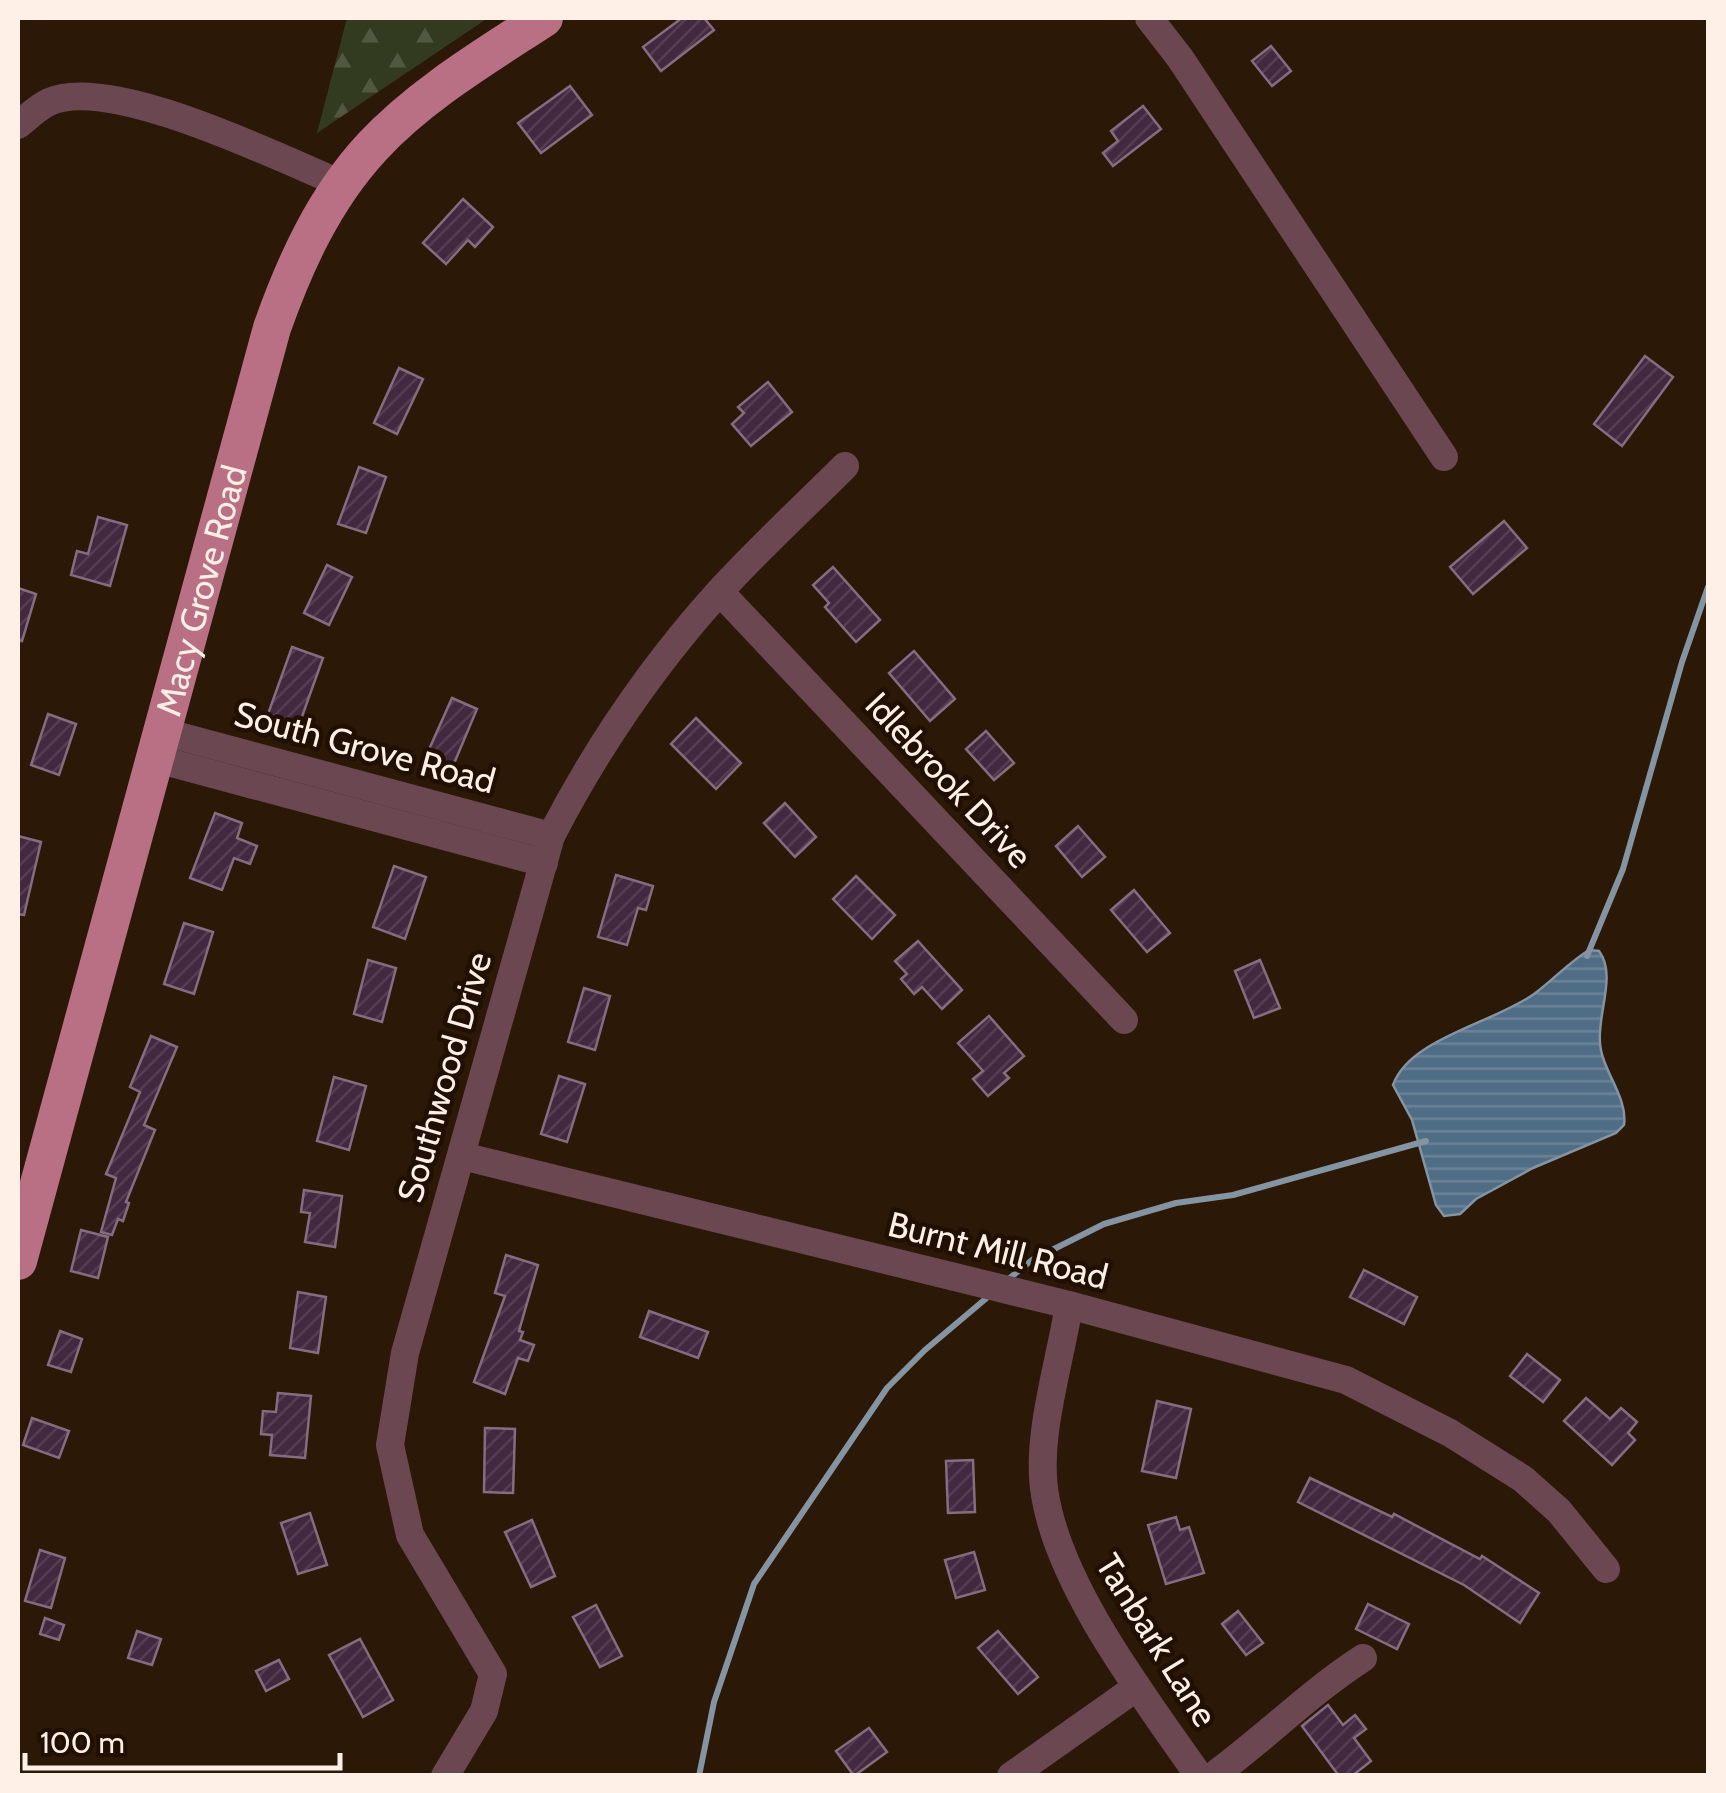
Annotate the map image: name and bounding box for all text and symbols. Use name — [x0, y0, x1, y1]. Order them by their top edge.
street label: Macy Grove Road — [146, 460, 255, 721]
street label: Idlebrook Drive — [857, 683, 1041, 877]
street label: South Grove Road — [230, 692, 500, 802]
street label: Southwood Drive — [388, 947, 500, 1207]
street label: Burnt Mill Road — [884, 1202, 1112, 1298]
street label: Tanbark Lane — [1087, 1546, 1227, 1734]
scale bar — [25, 1708, 340, 1770]
text: 100 m — [40, 1724, 125, 1761]

